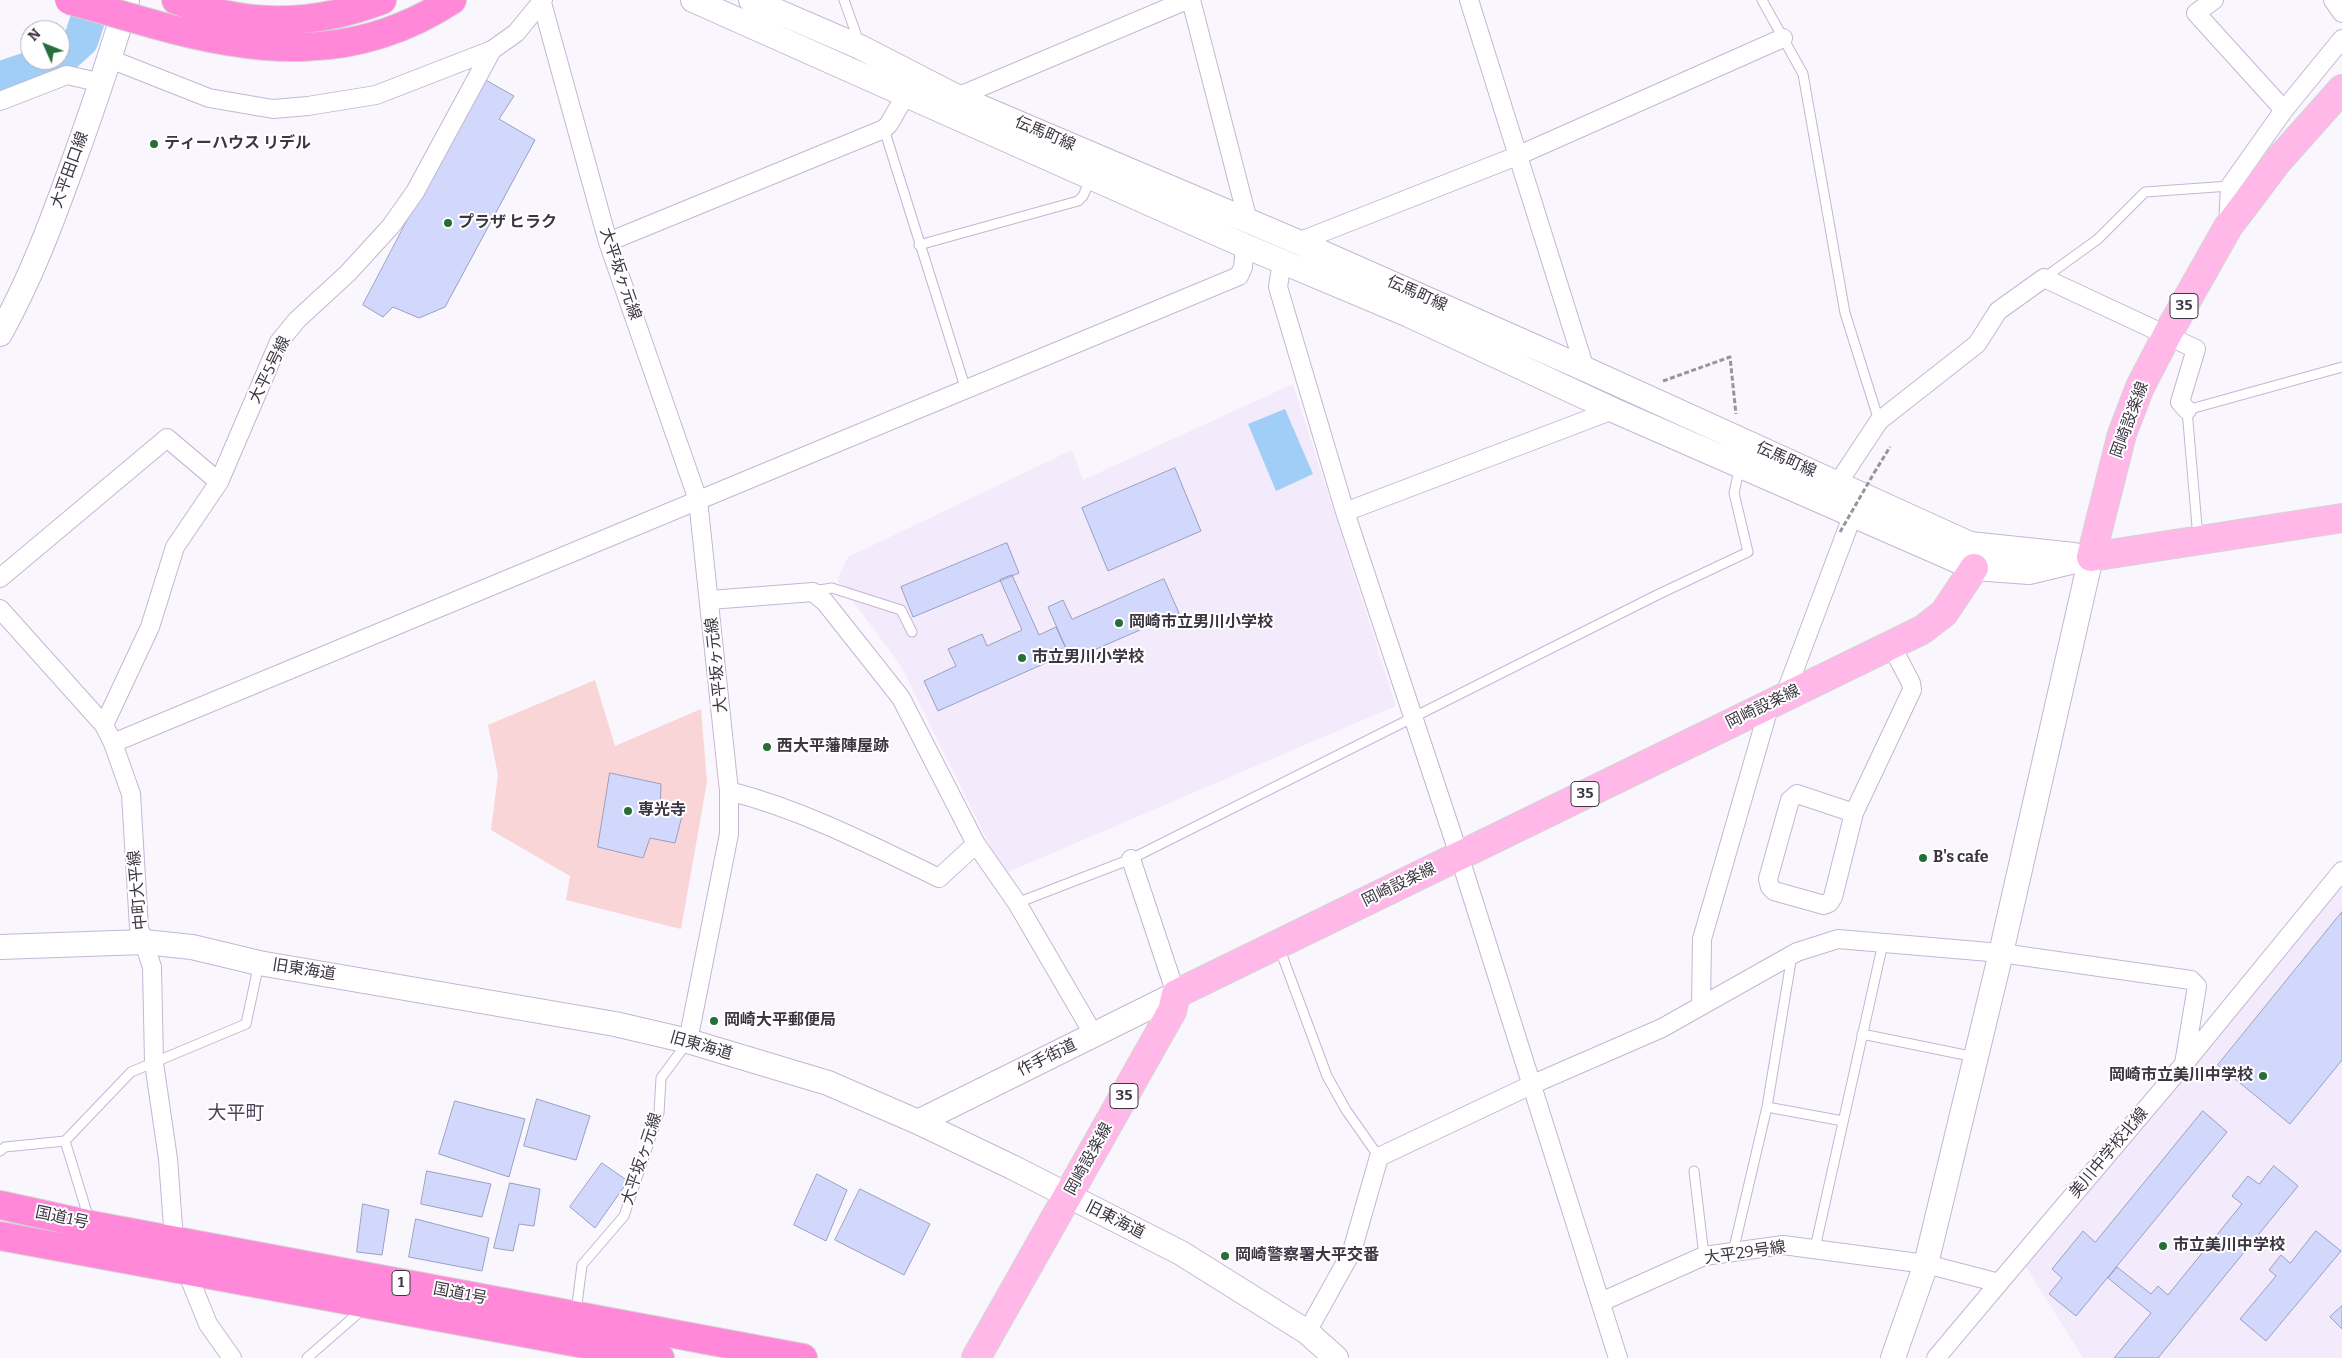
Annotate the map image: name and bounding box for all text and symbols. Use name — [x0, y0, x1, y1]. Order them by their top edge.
north arrow — [20, 20, 70, 70]
text: N — [25, 25, 44, 45]
street label: 伝馬町線 — [1012, 113, 1078, 155]
street label: 大平田口線 — [47, 129, 93, 211]
place label: ティーハウス リデル — [164, 134, 311, 154]
marker: ティーハウス リデル — [148, 138, 160, 150]
place label: プラザ ヒラク — [458, 213, 557, 233]
marker: プラザ ヒラク — [442, 217, 454, 229]
street label: 大平坂ヶ元線 — [595, 225, 645, 323]
street label: 伝馬町線 — [1384, 272, 1450, 316]
road number: 35 — [2170, 294, 2198, 318]
street label: 大平5号線 — [245, 333, 295, 407]
street label: 岡崎設楽線 — [2107, 379, 2153, 461]
street label: 伝馬町線 — [1753, 438, 1819, 482]
place label: 岡崎市立男川小学校 — [1129, 613, 1273, 633]
street label: 大平坂ヶ元線 — [702, 616, 732, 714]
marker: 岡崎市立男川小学校 — [1113, 617, 1125, 629]
place label: 市立男川小学校 — [1032, 648, 1144, 668]
marker: 市立男川小学校 — [1016, 652, 1028, 664]
street label: 岡崎設楽線 — [1723, 681, 1803, 733]
place label: 西大平藩陣屋跡 — [777, 737, 889, 757]
marker: 西大平藩陣屋跡 — [761, 741, 773, 753]
road number: 35 — [1571, 782, 1599, 806]
place label: 専光寺 — [638, 801, 686, 821]
marker: 専光寺 — [622, 805, 634, 817]
place label: B's cafe — [1933, 848, 1989, 868]
street label: 中町大平線 — [125, 849, 151, 931]
marker: B's cafe — [1917, 852, 1929, 864]
street label: 岡崎設楽線 — [1359, 859, 1439, 911]
street label: 旧東海道 — [271, 956, 337, 984]
place label: 岡崎大平郵便局 — [724, 1011, 836, 1031]
marker: 岡崎大平郵便局 — [708, 1015, 720, 1027]
street label: 旧東海道 — [668, 1028, 734, 1064]
street label: 作手街道 — [1014, 1035, 1080, 1081]
place label: 岡崎市立美川中学校 — [2109, 1066, 2253, 1086]
marker: 岡崎市立美川中学校 — [2257, 1070, 2269, 1082]
road number: 35 — [1110, 1084, 1138, 1108]
district label: 大平町 — [208, 1103, 264, 1125]
street label: 美川中学校北線 — [2066, 1104, 2152, 1202]
street label: 大平坂ヶ元線 — [618, 1110, 666, 1208]
street label: 岡崎設楽線 — [1061, 1119, 1117, 1199]
street label: 旧東海道 — [1082, 1197, 1148, 1243]
street label: 国道1号 — [33, 1203, 91, 1233]
place label: 市立美川中学校 — [2173, 1236, 2285, 1256]
street label: 大平29号線 — [1703, 1238, 1787, 1268]
marker: 市立美川中学校 — [2157, 1240, 2169, 1252]
place label: 岡崎警察署大平交番 — [1235, 1246, 1379, 1266]
marker: 岡崎警察署大平交番 — [1219, 1250, 1231, 1262]
road number: 1 — [392, 1270, 410, 1296]
street label: 国道1号 — [431, 1279, 489, 1309]

